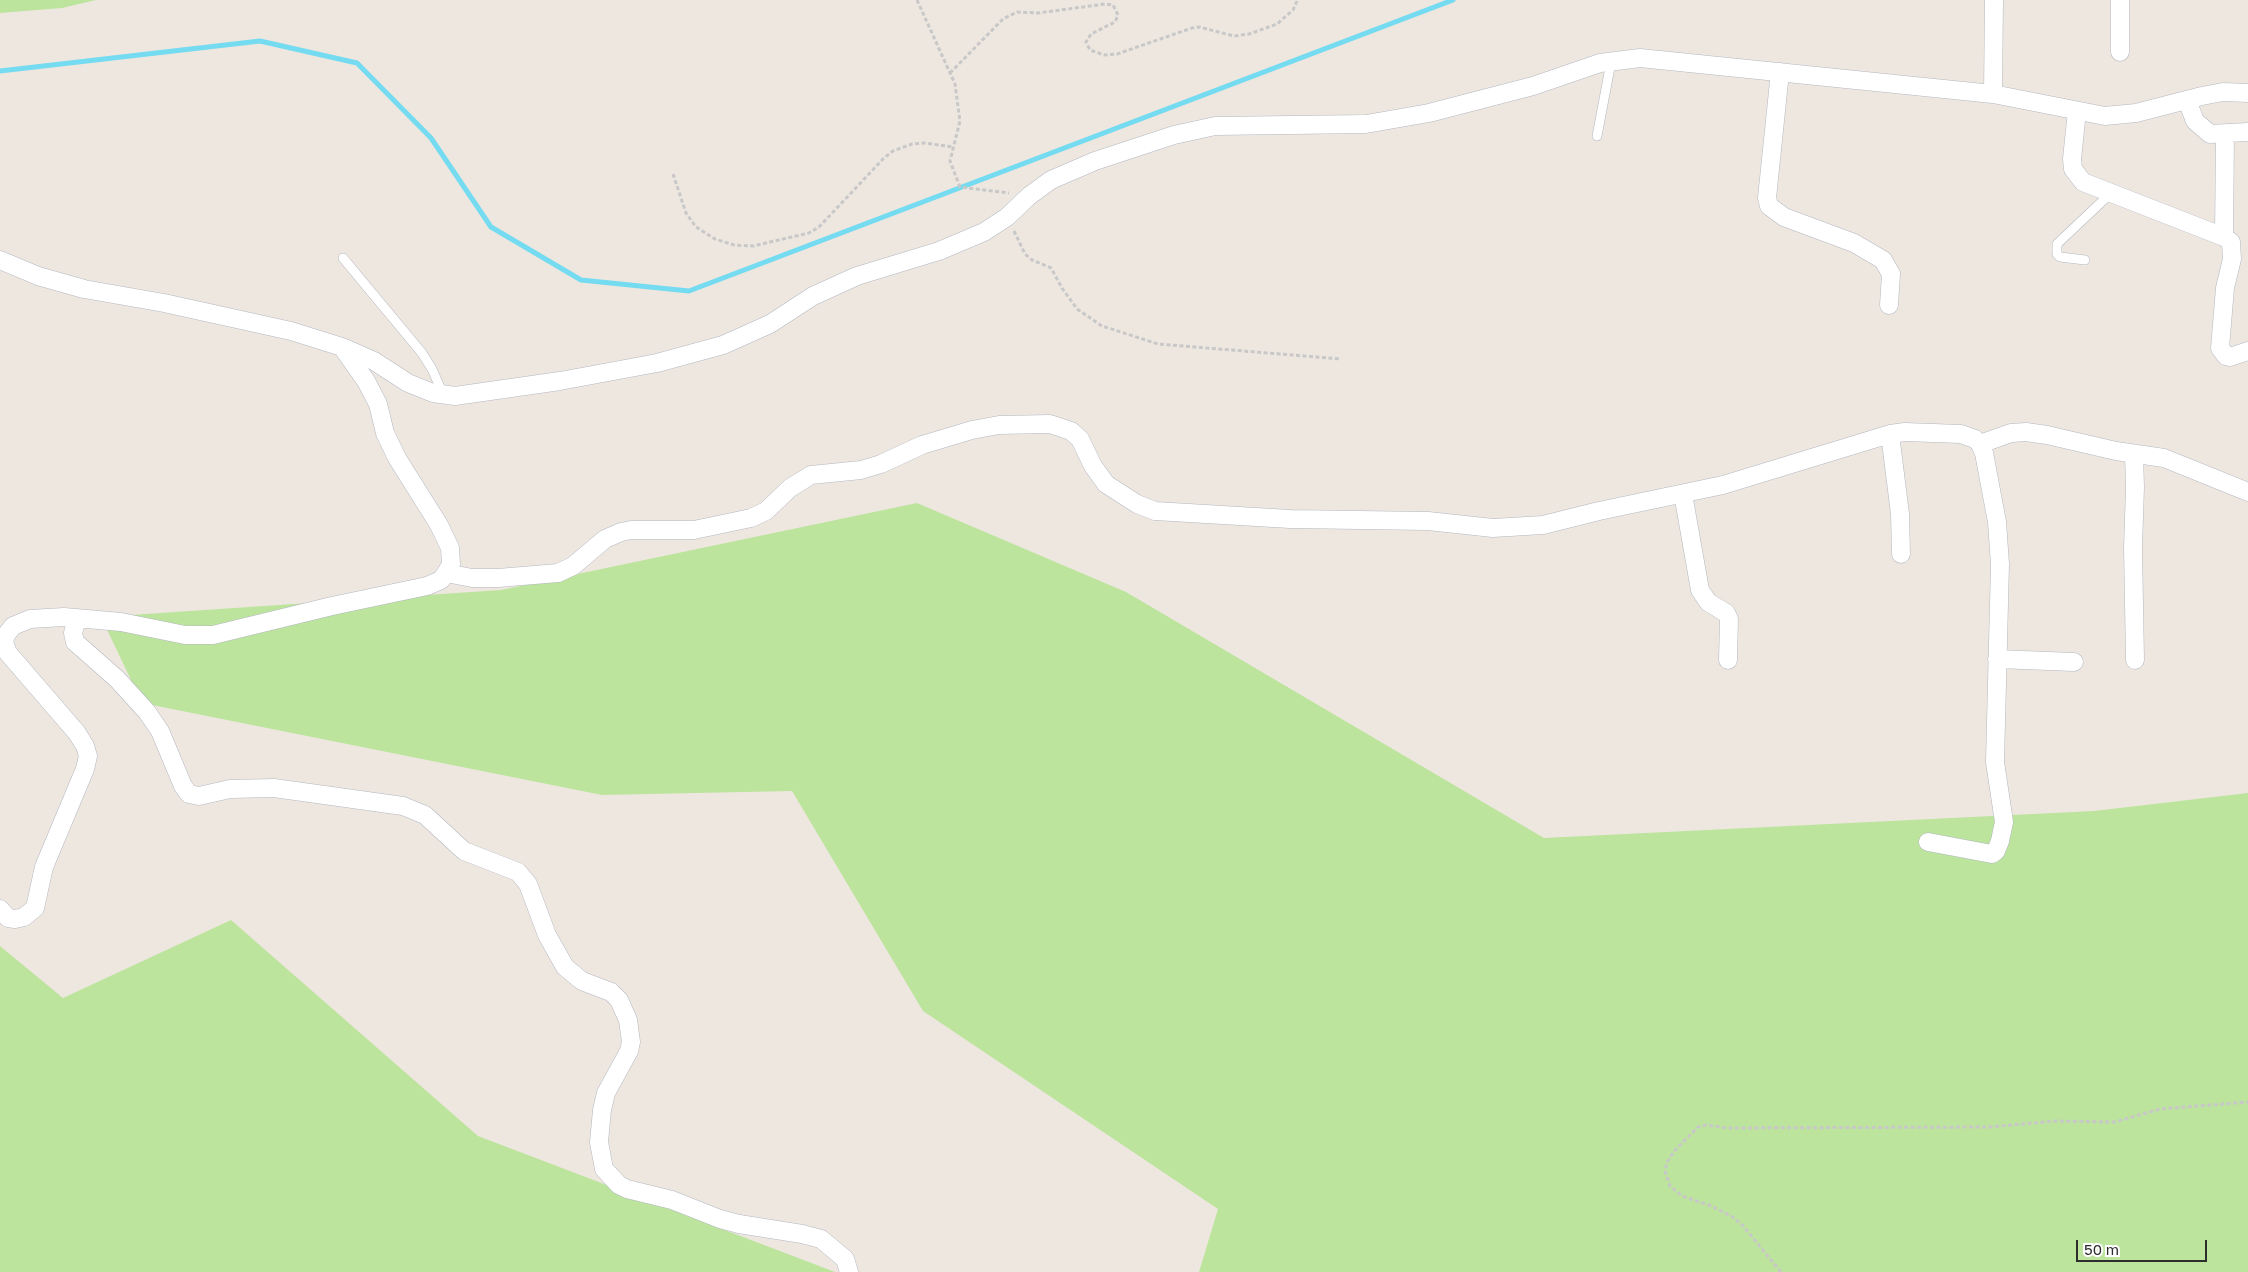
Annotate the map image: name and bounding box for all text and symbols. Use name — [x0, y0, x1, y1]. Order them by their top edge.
scale bar — [2078, 1230, 2209, 1262]
text: 50 m — [2084, 1240, 2119, 1258]

